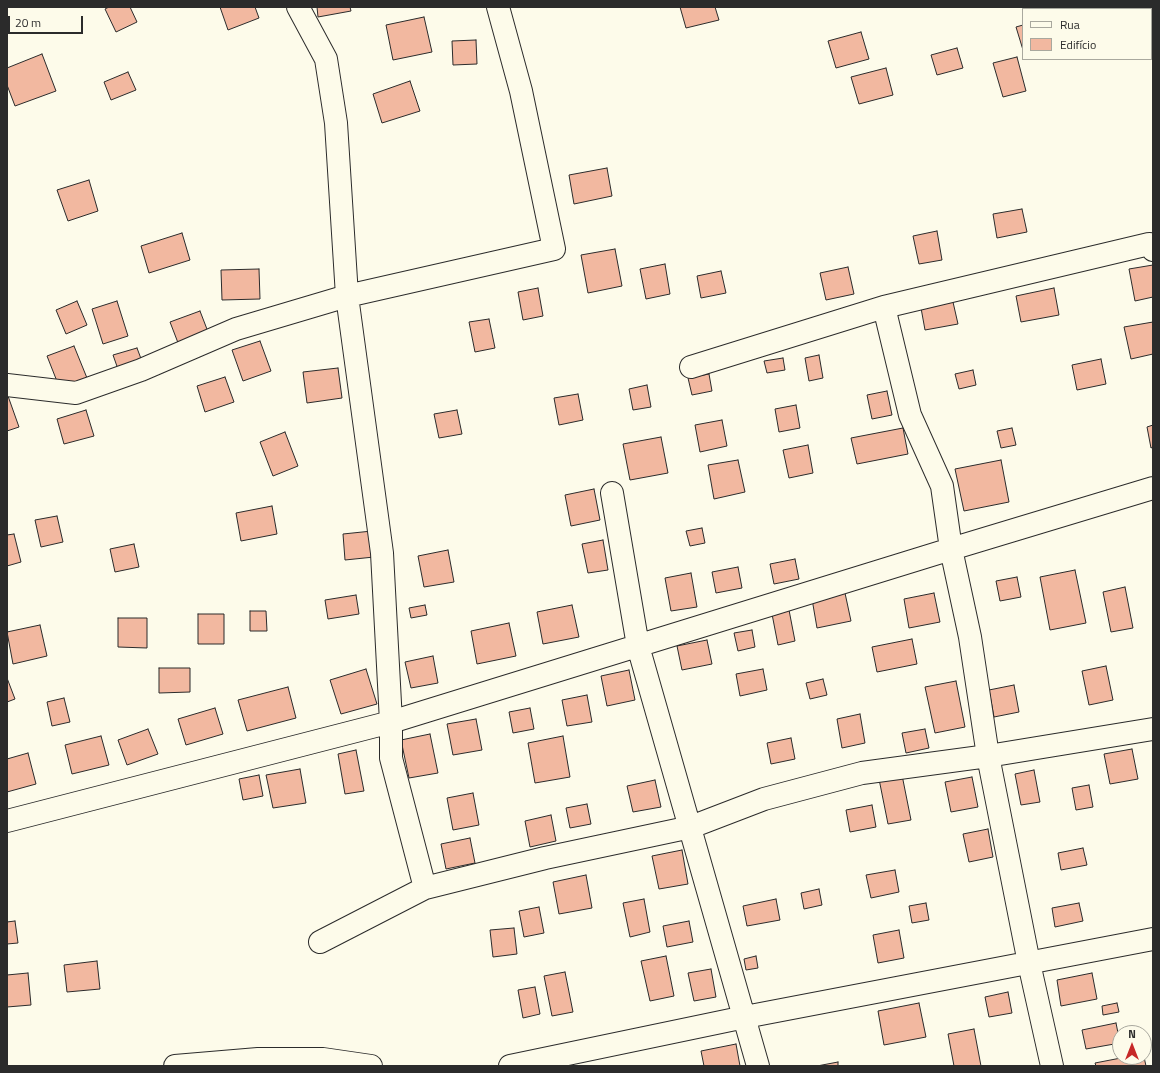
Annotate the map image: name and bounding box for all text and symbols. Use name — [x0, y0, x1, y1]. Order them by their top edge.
scale bar — [10, 8, 85, 34]
legend — [1022, 8, 1152, 60]
text: 20 m — [15, 13, 41, 32]
text: Rua — [1060, 15, 1080, 34]
text: Edifício — [1060, 35, 1096, 54]
north arrow — [1112, 1025, 1152, 1065]
text: N — [1128, 1026, 1136, 1042]

